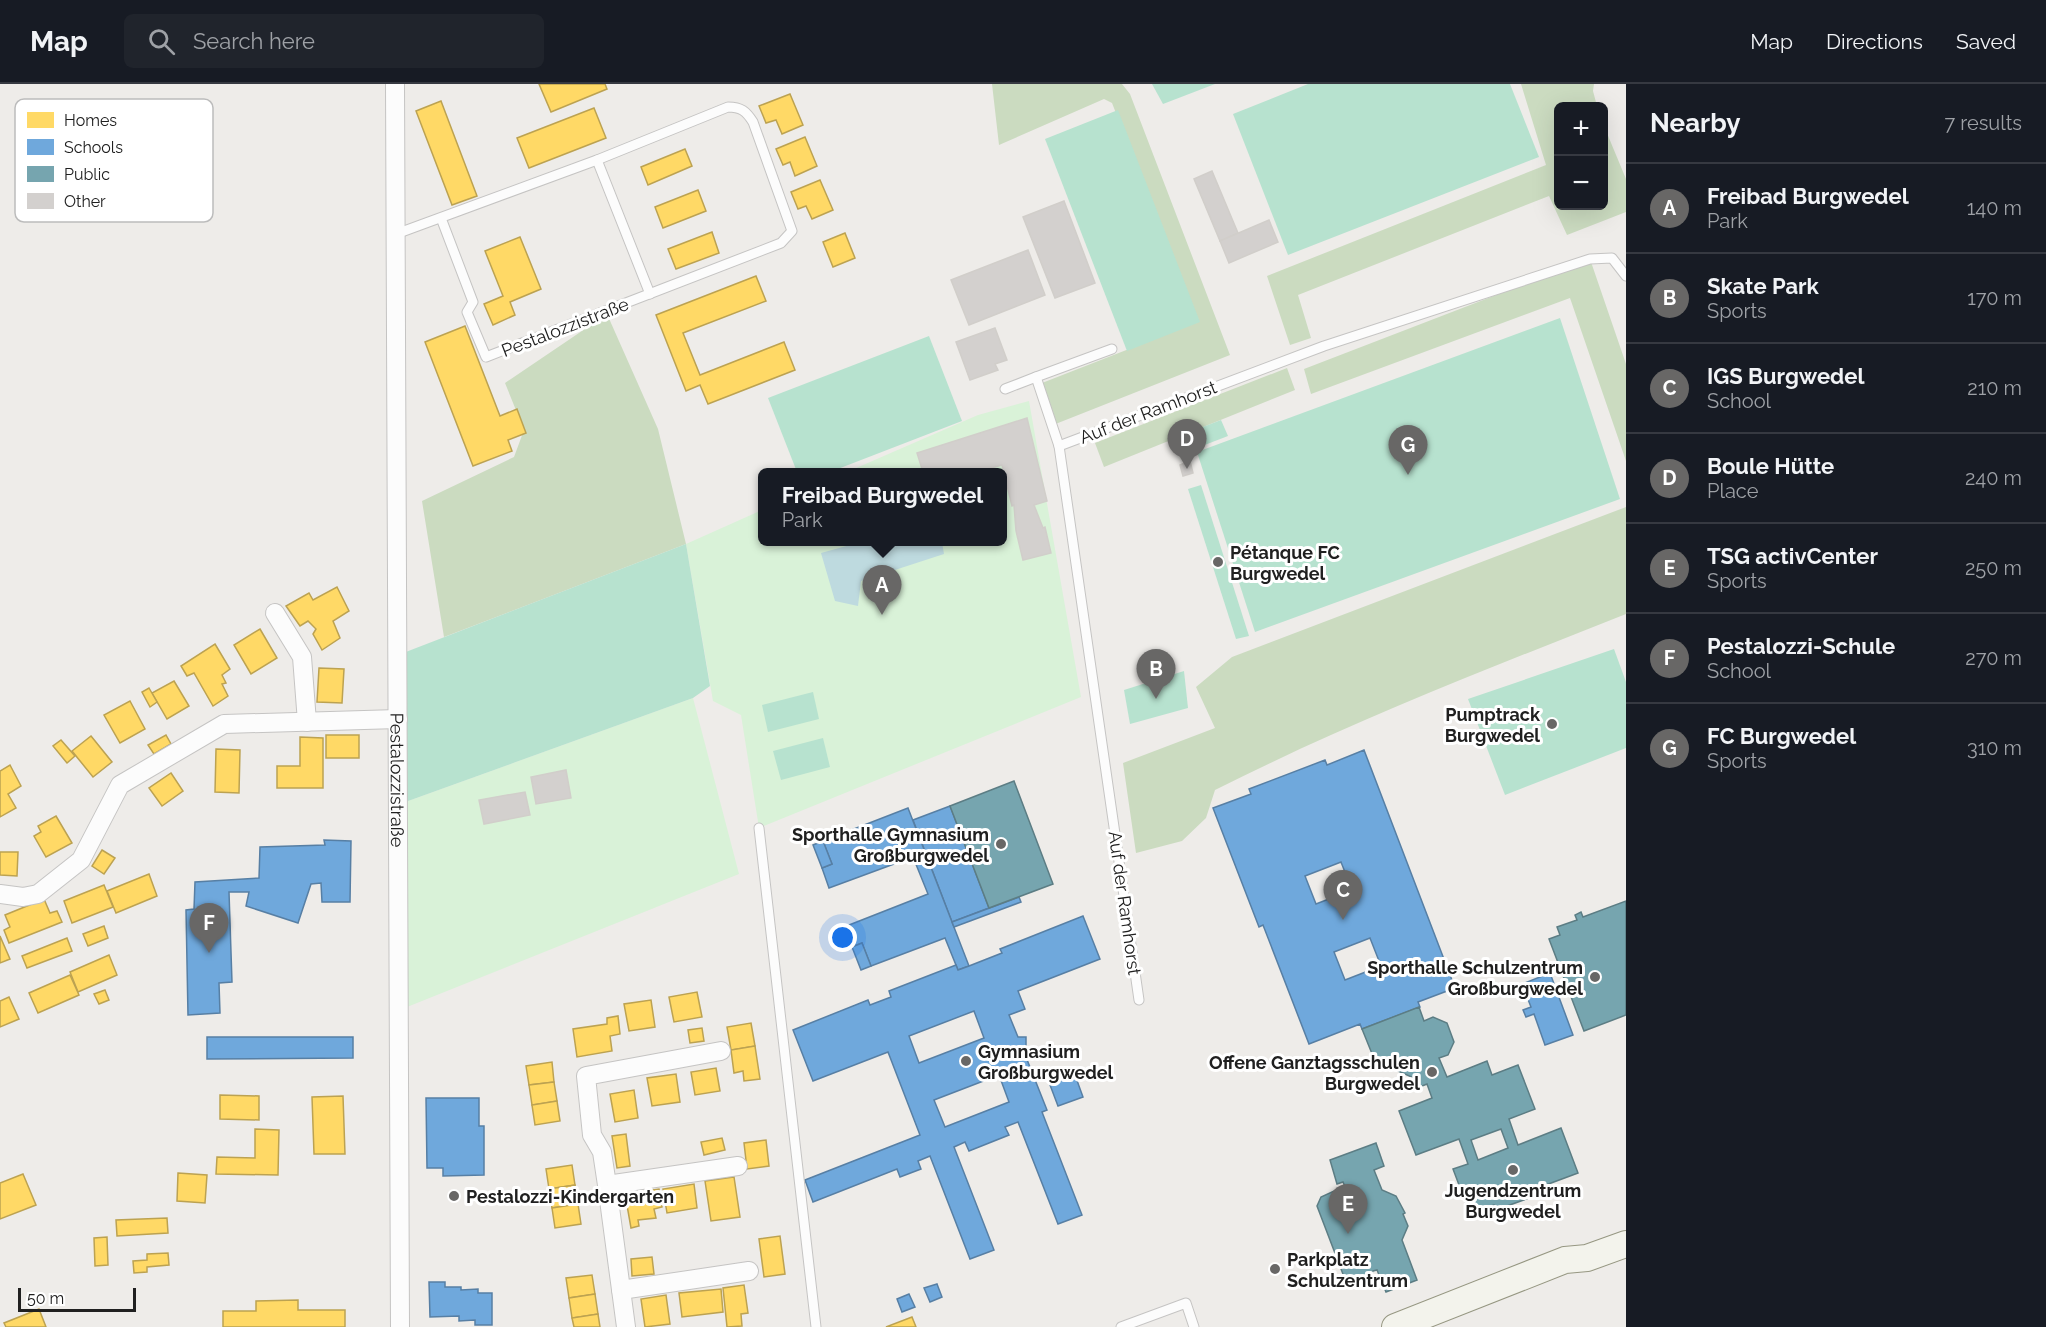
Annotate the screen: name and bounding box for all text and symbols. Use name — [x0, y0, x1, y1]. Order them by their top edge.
search box — [124, 14, 544, 68]
text: Map — [30, 25, 88, 58]
icon: search — [145, 25, 178, 58]
text: Search here — [193, 28, 315, 54]
text: Map — [1750, 29, 1793, 54]
text: Directions — [1826, 29, 1923, 54]
text: Saved — [1956, 29, 2016, 54]
legend — [15, 99, 213, 222]
map controls — [1554, 102, 1608, 210]
button: + — [1554, 102, 1608, 156]
text: Nearby — [1650, 108, 1740, 138]
text: Homes — [64, 111, 117, 130]
text: 7 results — [1944, 111, 2022, 135]
text: Schools — [64, 138, 123, 157]
button: − — [1554, 156, 1608, 210]
text: Public — [64, 165, 110, 184]
text: Freibad Burgwedel — [1707, 183, 1909, 209]
text: Other — [64, 192, 106, 211]
text: A — [1663, 196, 1676, 220]
text: 140 m — [1967, 196, 2022, 220]
text: Park — [1707, 209, 1748, 233]
text: Skate Park — [1707, 273, 1819, 299]
text: B — [1663, 286, 1676, 310]
text: 170 m — [1967, 286, 2022, 310]
street label: Pestalozzistraße — [498, 293, 632, 361]
text: Sports — [1707, 299, 1767, 323]
text: IGS Burgwedel — [1707, 363, 1864, 389]
street label: Auf der Ramhorst — [1076, 376, 1220, 448]
text: C — [1663, 376, 1676, 400]
text: 210 m — [1967, 376, 2022, 400]
text: School — [1707, 389, 1771, 413]
pin: D — [1168, 420, 1206, 469]
pin: G — [1388, 426, 1428, 475]
text: Boule Hütte — [1707, 453, 1834, 479]
text: D — [1662, 466, 1677, 490]
text: 240 m — [1965, 466, 2022, 490]
popup — [758, 468, 1007, 546]
text: Place — [1707, 479, 1758, 503]
text: Freibad Burgwedel — [782, 482, 983, 508]
text: Park — [782, 508, 823, 532]
place label: Pétanque FC Burgwedel — [1230, 542, 1340, 584]
text: TSG activCenter — [1707, 543, 1878, 569]
marker: Pétanque FC Burgwedel — [1211, 555, 1225, 569]
text: E — [1663, 556, 1676, 580]
text: 250 m — [1965, 556, 2022, 580]
pin: A — [862, 566, 902, 615]
text: Sports — [1707, 569, 1767, 593]
text: Pestalozzi-Schule — [1707, 633, 1895, 659]
text: F — [1664, 646, 1675, 670]
text: 270 m — [1965, 646, 2022, 670]
pin: B — [1136, 650, 1176, 699]
text: School — [1707, 659, 1771, 683]
place label: Pumptrack Burgwedel — [1445, 704, 1541, 746]
street label: Pestalozzistraße — [387, 713, 409, 848]
marker: Pumptrack Burgwedel — [1545, 717, 1559, 731]
text: FC Burgwedel — [1707, 723, 1856, 749]
text: G — [1662, 736, 1677, 760]
text: 310 m — [1967, 736, 2022, 760]
text: Sports — [1707, 749, 1767, 773]
place label: Sporthalle Gymnasium Großburgwedel — [792, 824, 989, 866]
street label: Auf der Ramhorst — [1104, 830, 1146, 976]
marker: Sporthalle Gymnasium Großburgwedel — [994, 837, 1008, 851]
pin: C — [1324, 870, 1362, 920]
pin: F — [190, 904, 228, 953]
your location — [828, 923, 857, 952]
place label: Sporthalle Schulzentrum Großburgwedel — [1367, 957, 1583, 999]
marker: Sporthalle Schulzentrum Großburgwedel — [1588, 970, 1602, 984]
place label: Gymnasium Großburgwedel — [978, 1041, 1114, 1083]
place label: Offene Ganztagsschulen Burgwedel — [1209, 1052, 1420, 1094]
marker: Gymnasium Großburgwedel — [959, 1054, 973, 1068]
marker: Offene Ganztagsschulen Burgwedel — [1425, 1065, 1439, 1079]
marker: Jugendzentrum Burgwedel — [1506, 1163, 1520, 1177]
place label: Jugendzentrum Burgwedel — [1445, 1180, 1581, 1222]
pin: E — [1328, 1184, 1368, 1234]
place label: Pestalozzi-Kindergarten — [466, 1186, 674, 1207]
marker: Pestalozzi-Kindergarten — [447, 1189, 461, 1203]
place label: Parkplatz Schulzentrum — [1287, 1249, 1408, 1291]
marker: Parkplatz Schulzentrum — [1268, 1262, 1282, 1276]
scale bar — [18, 1285, 136, 1312]
text: 50 m — [27, 1289, 64, 1308]

